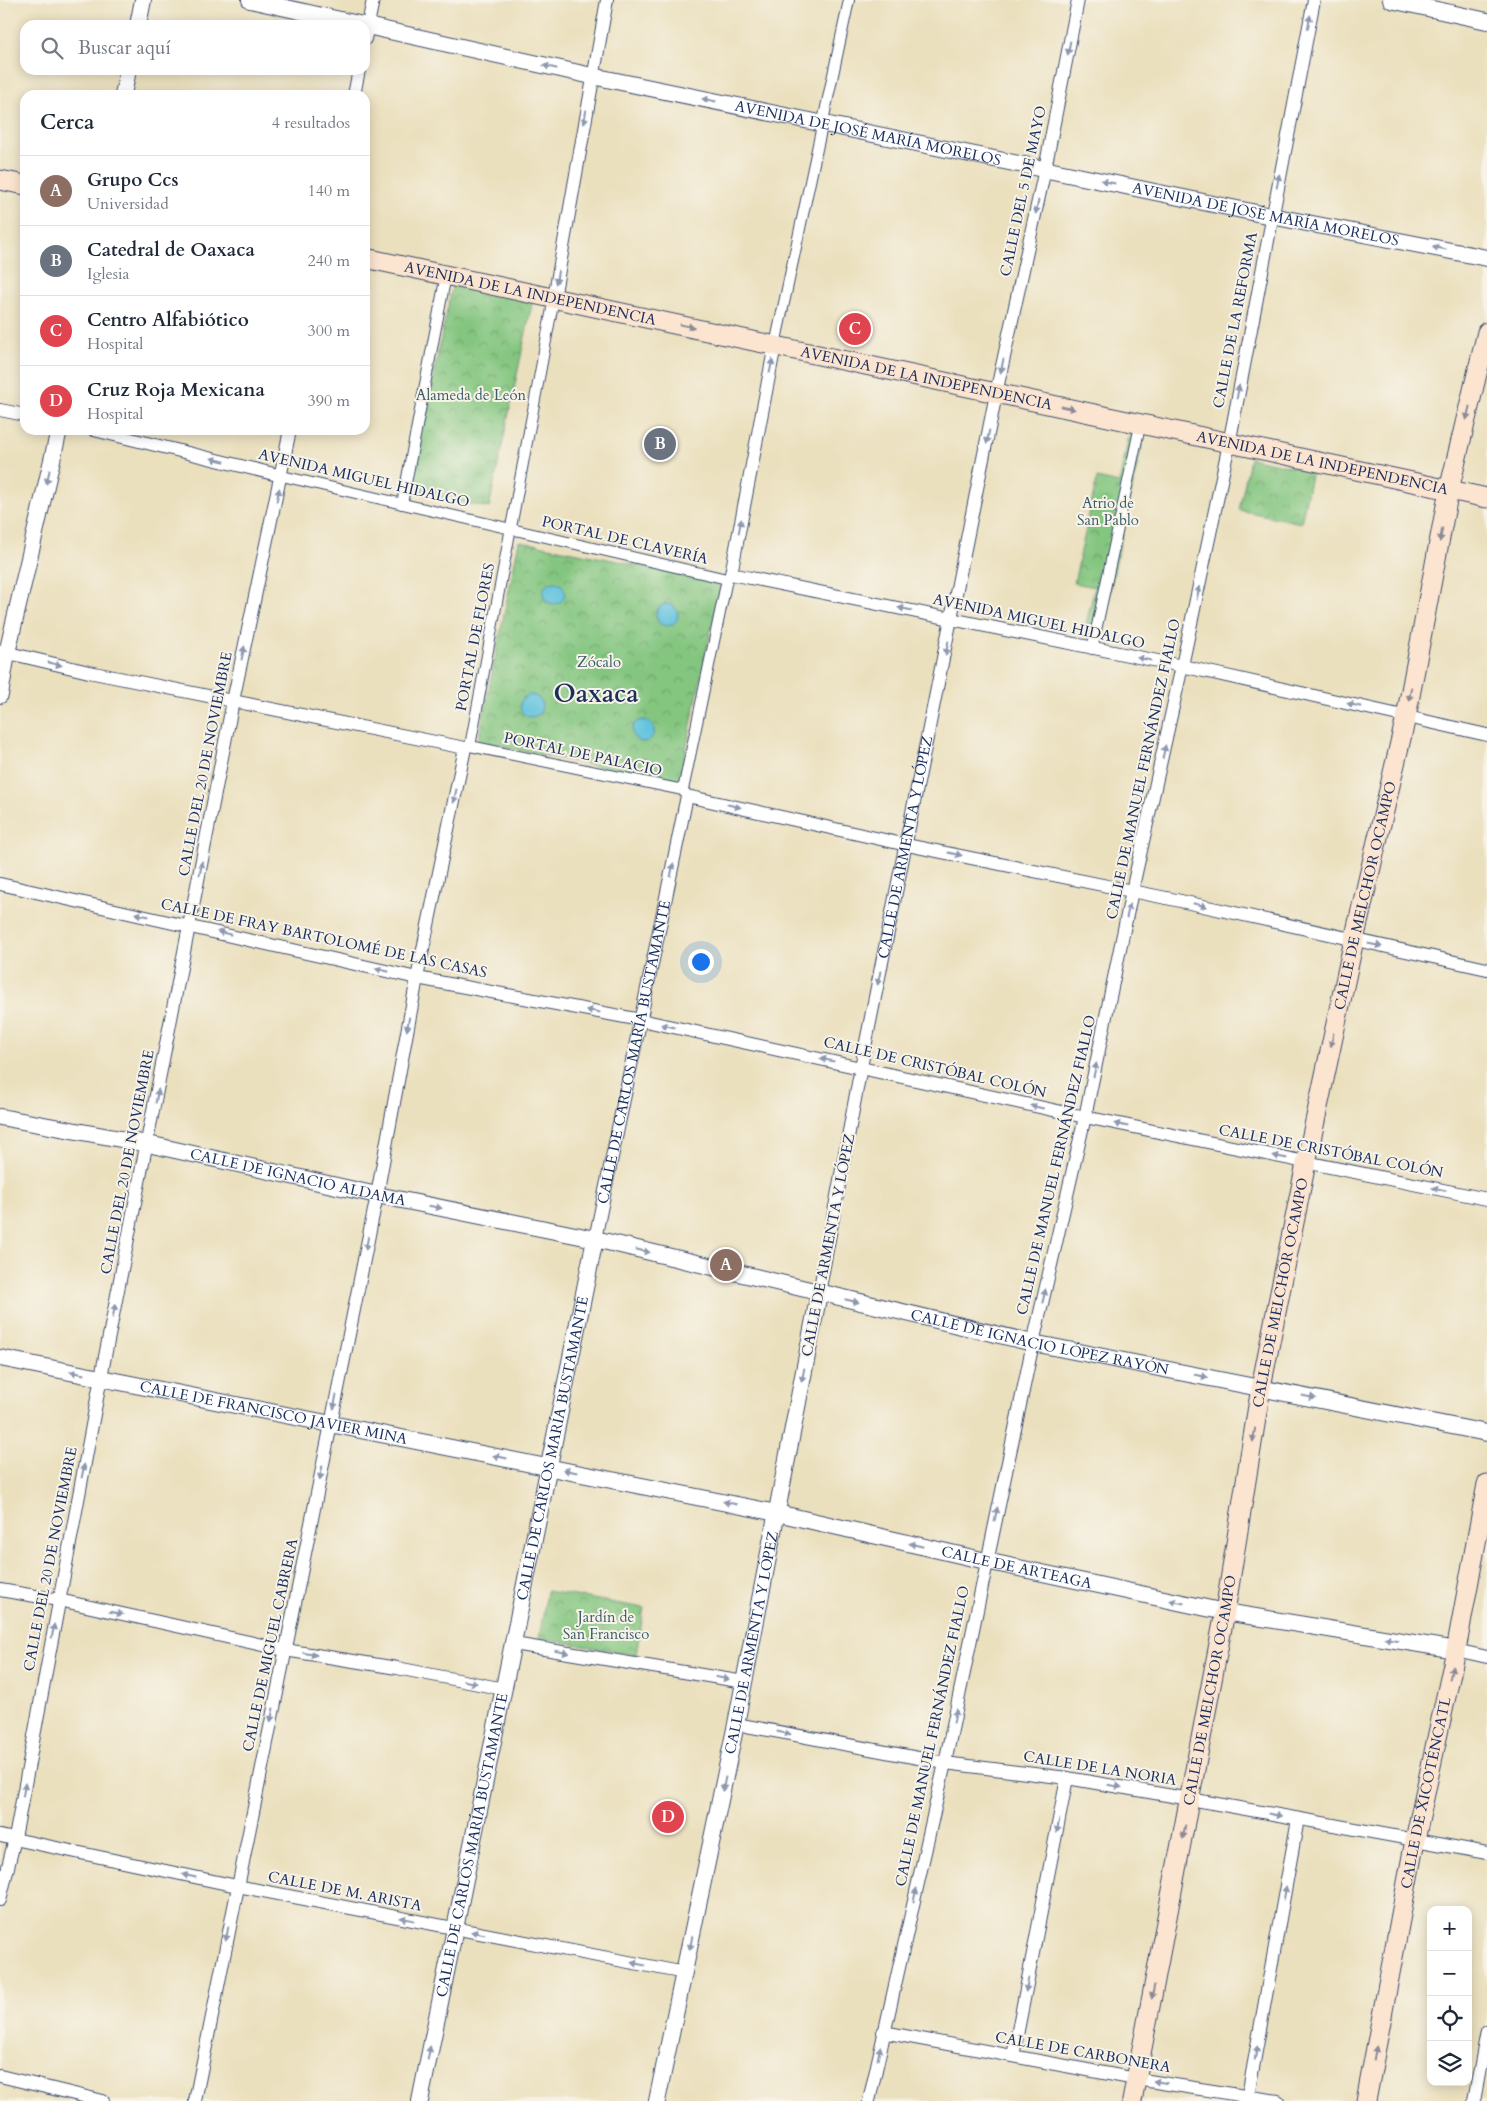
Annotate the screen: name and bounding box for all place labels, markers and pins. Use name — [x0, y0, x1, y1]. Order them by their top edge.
pin: C — [839, 310, 871, 348]
pin: B — [644, 425, 676, 463]
pin: A — [710, 1246, 742, 1284]
pin: D — [652, 1798, 684, 1836]

